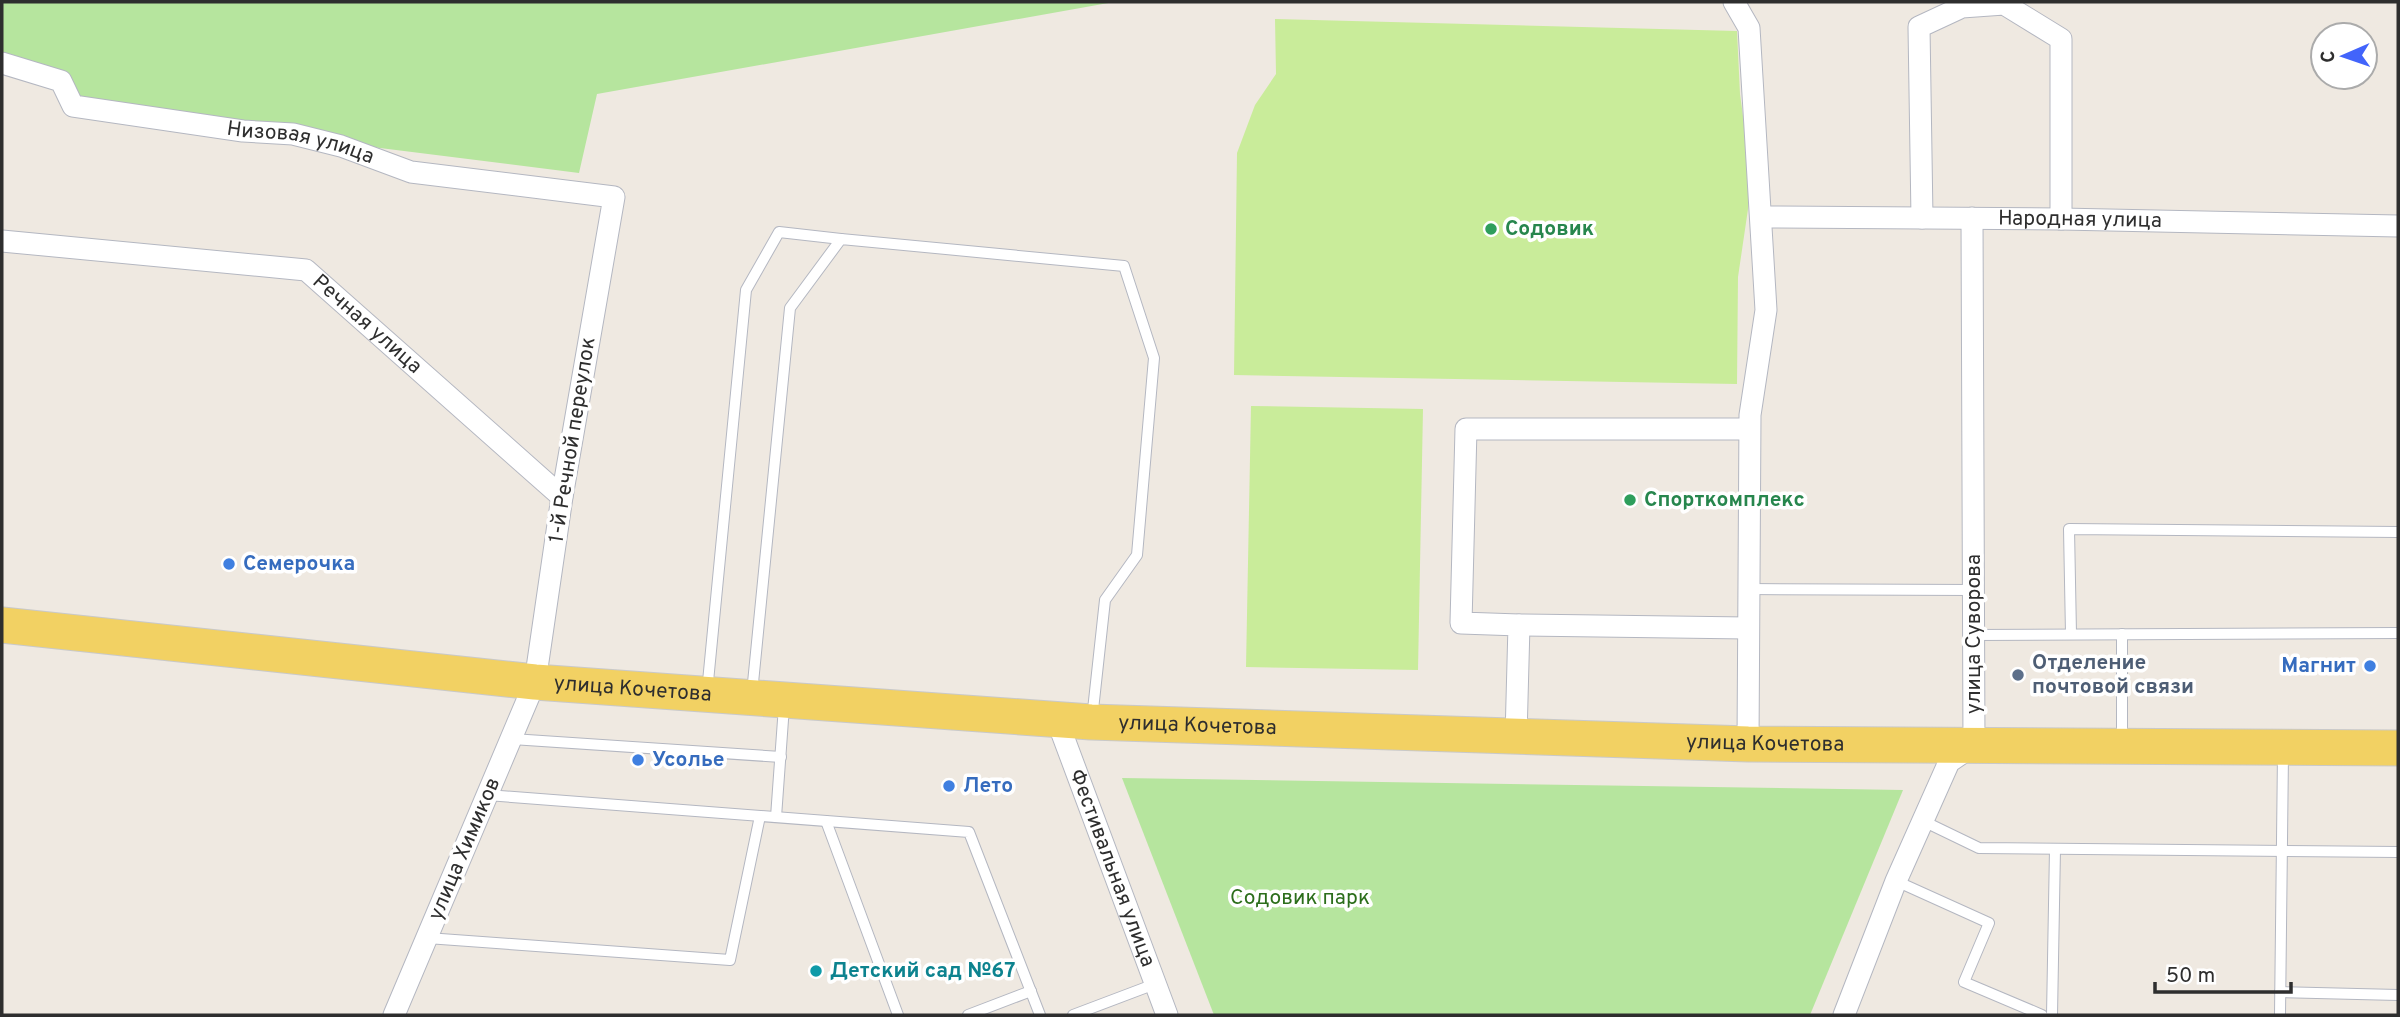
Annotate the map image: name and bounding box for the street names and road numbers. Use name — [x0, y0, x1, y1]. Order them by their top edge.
street label: Низовая улица — [225, 115, 378, 171]
street label: Народная улица — [1998, 205, 2162, 235]
street label: Речная улица — [307, 268, 428, 380]
street label: 1-й Речной переулок — [543, 335, 603, 545]
street label: улица Суворова — [1961, 554, 1988, 714]
street label: улица Кочетова — [553, 670, 713, 708]
street label: улица Кочетова — [1118, 709, 1277, 742]
street label: улица Кочетова — [1685, 728, 1844, 758]
street label: Фестивальная улица — [1063, 765, 1161, 971]
street label: улица Химиков — [423, 773, 507, 925]

